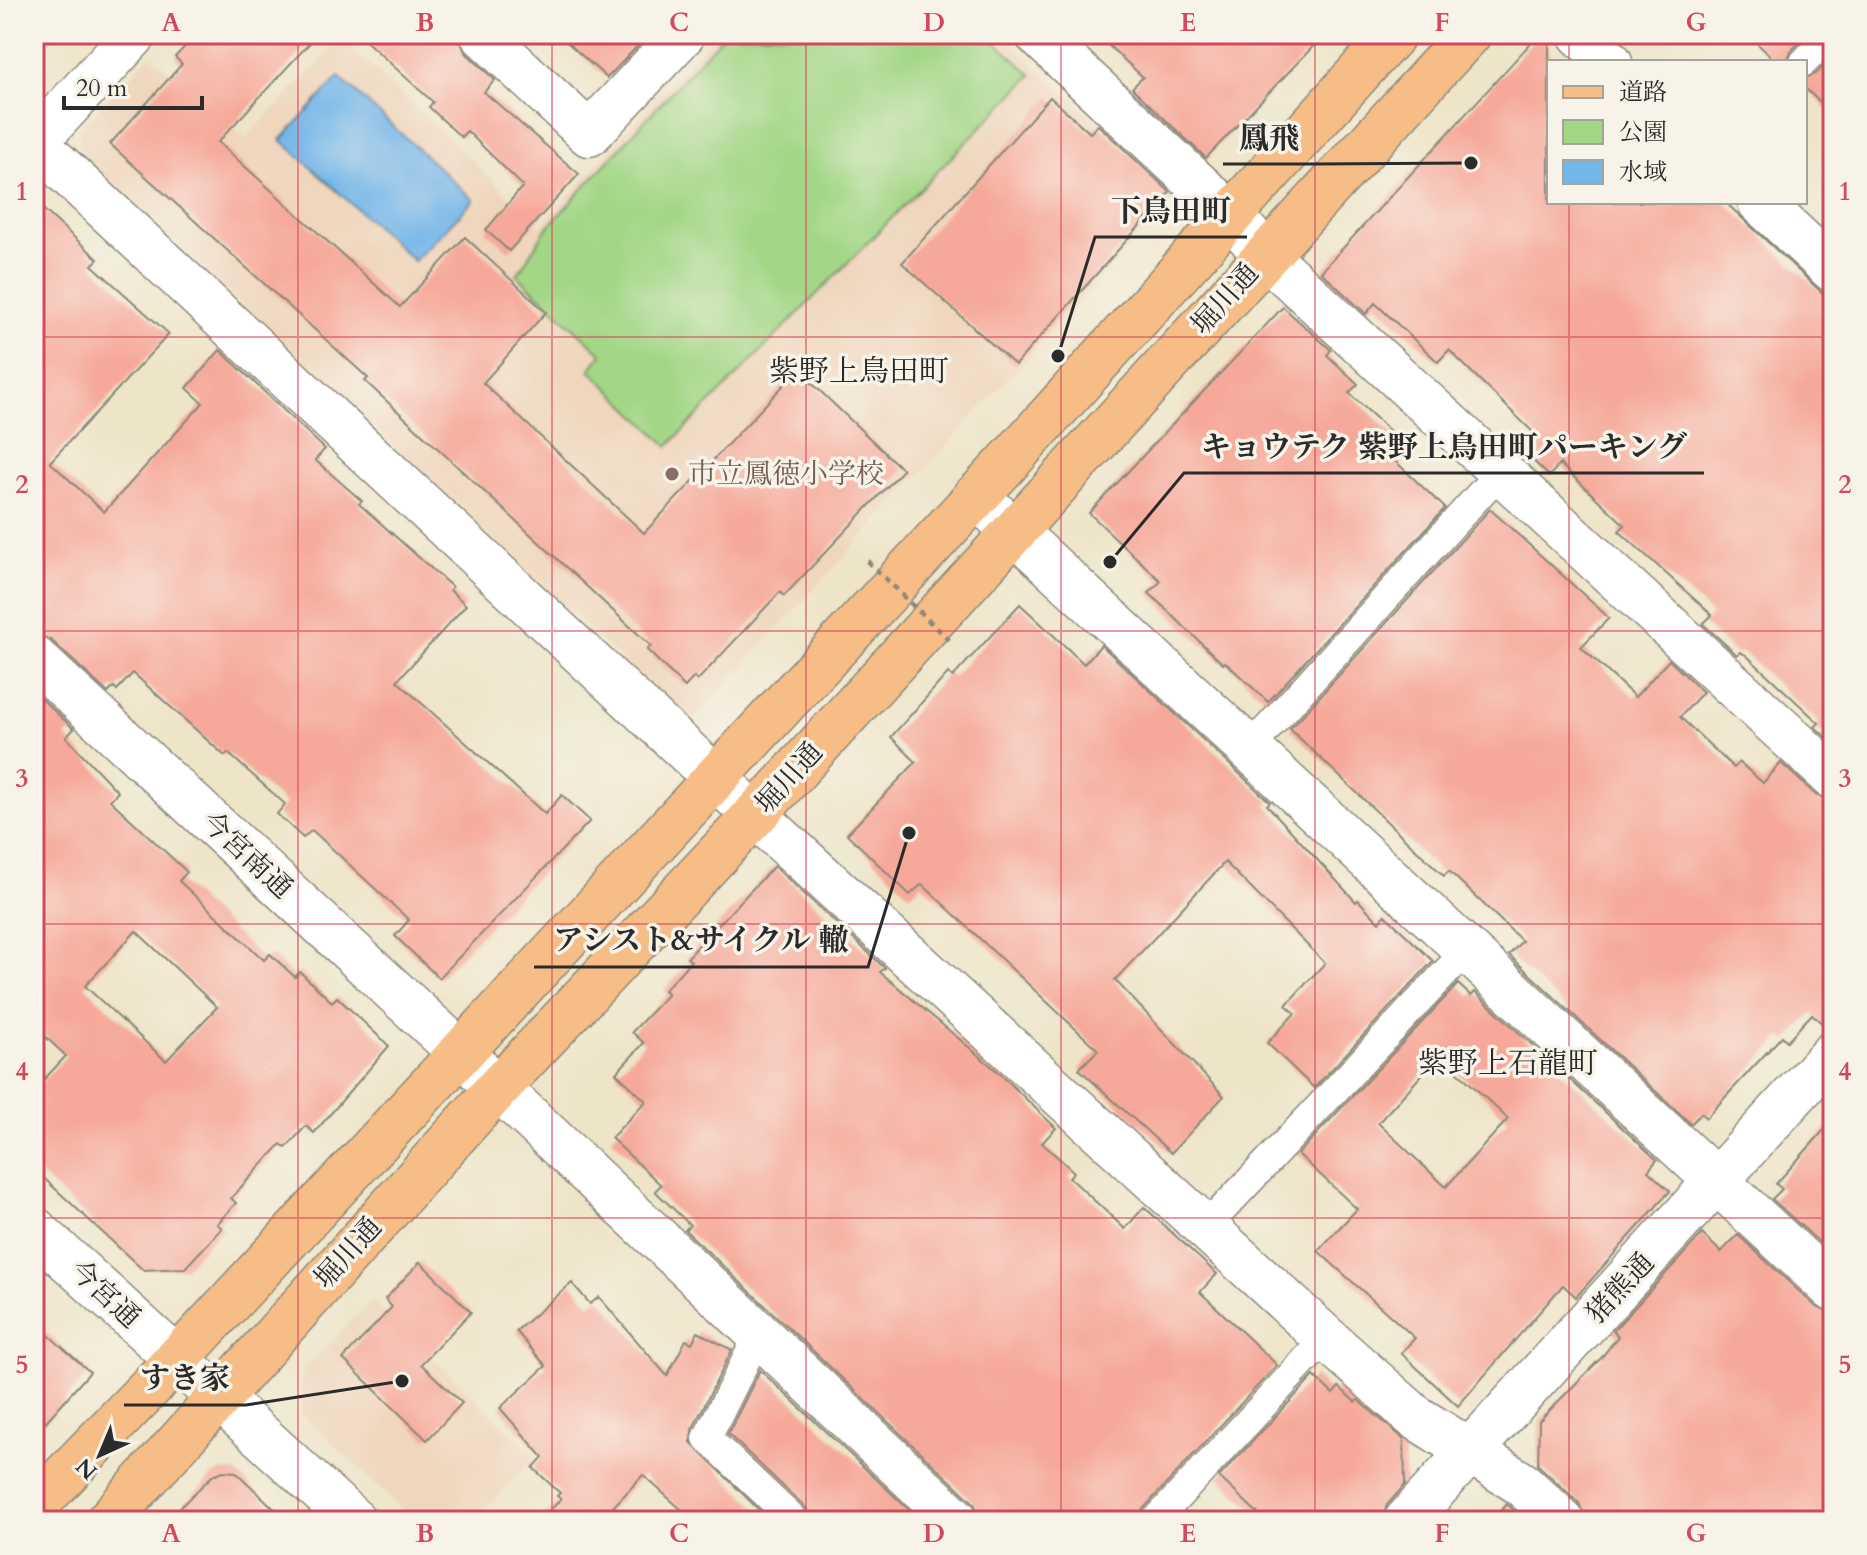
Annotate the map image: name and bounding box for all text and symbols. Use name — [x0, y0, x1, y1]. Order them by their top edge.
text: A — [161, 5, 181, 40]
text: B — [416, 5, 434, 40]
text: C — [669, 5, 689, 40]
text: D — [923, 5, 945, 40]
text: E — [1180, 5, 1196, 40]
text: F — [1434, 5, 1450, 40]
text: G — [1685, 5, 1707, 40]
scale bar — [64, 60, 202, 110]
legend — [1547, 60, 1807, 204]
text: 20 m — [76, 72, 128, 105]
text: 道路 — [1619, 76, 1667, 109]
callout: 鳳飛 — [1223, 110, 1315, 164]
text: 公園 — [1619, 116, 1667, 149]
text: 鳳飛 — [1239, 118, 1299, 159]
text: 水域 — [1619, 156, 1667, 189]
text: 1 — [15, 174, 29, 209]
text: 1 — [1838, 174, 1852, 209]
callout: 下鳥田町 — [1095, 183, 1247, 237]
text: 下鳥田町 — [1111, 191, 1231, 232]
street label: 堀川通 — [1183, 255, 1267, 343]
district label: 紫野上鳥田町 — [769, 351, 949, 392]
callout: キョウテク 紫野上鳥田町パーキング — [1184, 419, 1704, 473]
text: キョウテク 紫野上鳥田町パーキング — [1201, 427, 1687, 468]
place label: 市立鳳徳小学校 — [688, 455, 884, 493]
marker: 市立鳳徳小学校 — [663, 465, 681, 483]
text: 2 — [15, 467, 29, 502]
text: 2 — [1838, 467, 1852, 502]
street label: 堀川通 — [747, 734, 831, 822]
text: 3 — [15, 761, 29, 796]
text: 3 — [1838, 761, 1852, 796]
street label: 今宮南通 — [193, 803, 301, 907]
callout: アシスト&サイクル 轍 — [534, 913, 868, 967]
text: アシスト&サイクル 轍 — [553, 920, 849, 961]
district label: 紫野上石龍町 — [1418, 1043, 1598, 1084]
text: 4 — [15, 1054, 29, 1089]
text: 4 — [1838, 1054, 1852, 1089]
street label: 堀川通 — [306, 1209, 390, 1297]
street label: 猪熊通 — [1577, 1244, 1663, 1332]
street label: 今宮通 — [61, 1251, 149, 1337]
text: 5 — [15, 1347, 29, 1382]
text: 5 — [1838, 1347, 1852, 1382]
callout: すき家 — [124, 1351, 246, 1405]
text: すき家 — [140, 1358, 230, 1399]
north arrow — [60, 1415, 140, 1495]
text: N — [70, 1451, 104, 1486]
text: A — [161, 1516, 181, 1551]
text: B — [416, 1516, 434, 1551]
text: C — [669, 1516, 689, 1551]
text: D — [923, 1516, 945, 1551]
text: E — [1180, 1516, 1196, 1551]
text: F — [1434, 1516, 1450, 1551]
text: G — [1685, 1516, 1707, 1551]

